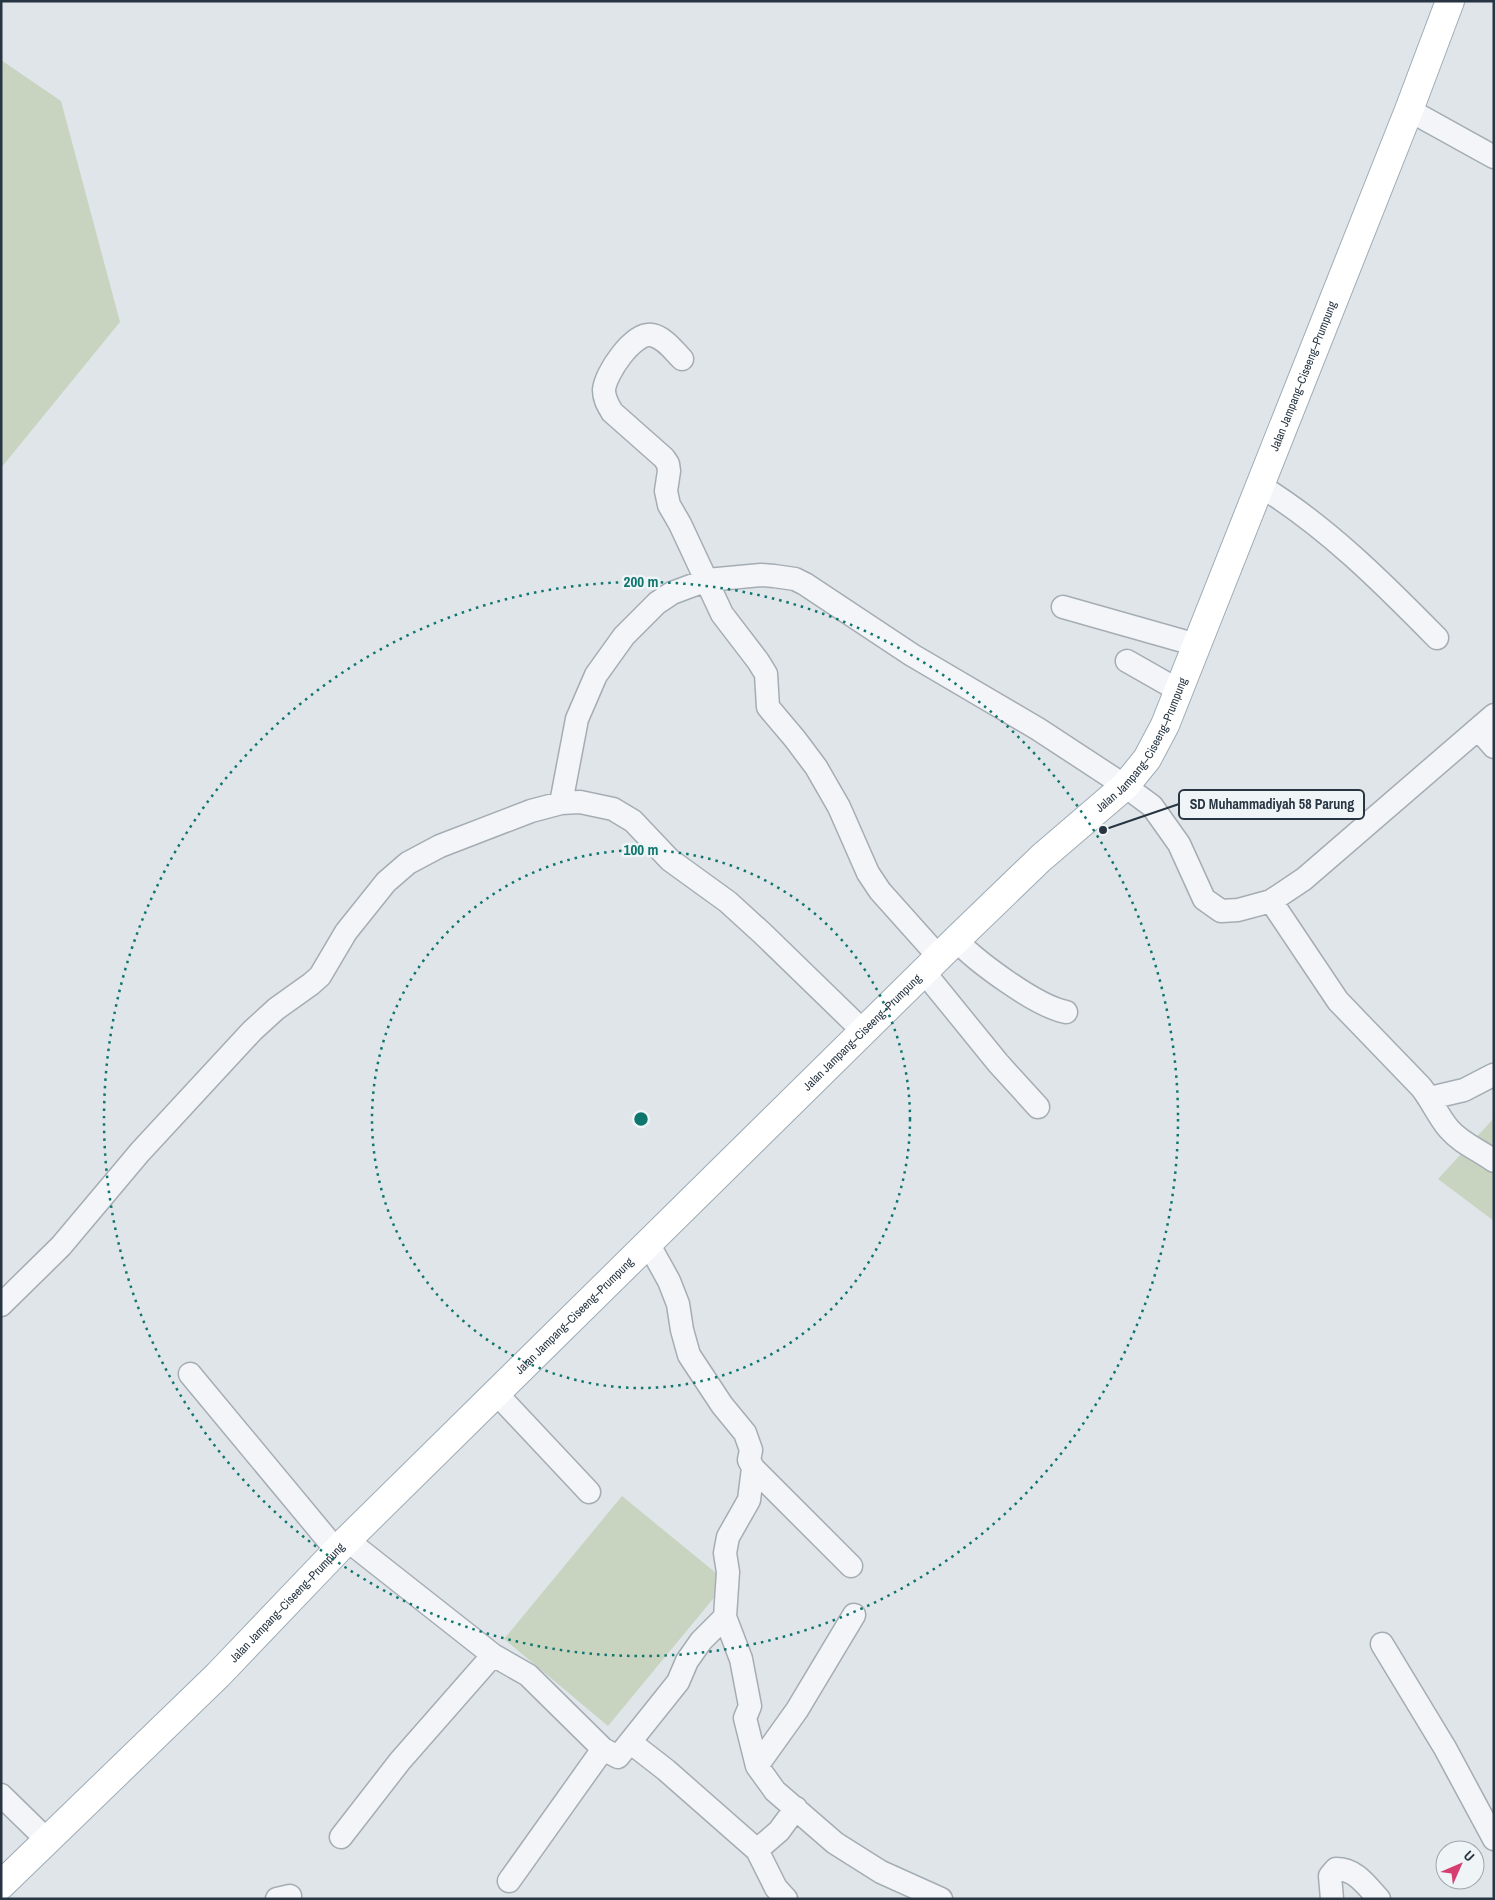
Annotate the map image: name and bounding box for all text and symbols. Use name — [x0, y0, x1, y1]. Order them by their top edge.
street label: Jalan Jampang–Ciseeng–Prumpung — [1266, 298, 1341, 453]
text: 200 m — [624, 571, 658, 592]
street label: Jalan Jampang–Ciseeng–Prumpung — [1092, 675, 1191, 816]
callout: SD Muhammadiyah 58 Parung — [1179, 790, 1364, 819]
text: SD Muhammadiyah 58 Parung — [1190, 795, 1354, 813]
text: 100 m — [624, 839, 658, 860]
street label: Jalan Jampang–Ciseeng–Prumpung — [800, 970, 925, 1094]
centre of rings — [632, 1110, 650, 1128]
street label: Jalan Jampang–Ciseeng–Prumpung — [512, 1254, 637, 1378]
street label: Jalan Jampang–Ciseeng–Prumpung — [226, 1539, 349, 1666]
north arrow — [1435, 1840, 1485, 1890]
text: U — [1460, 1847, 1478, 1865]

